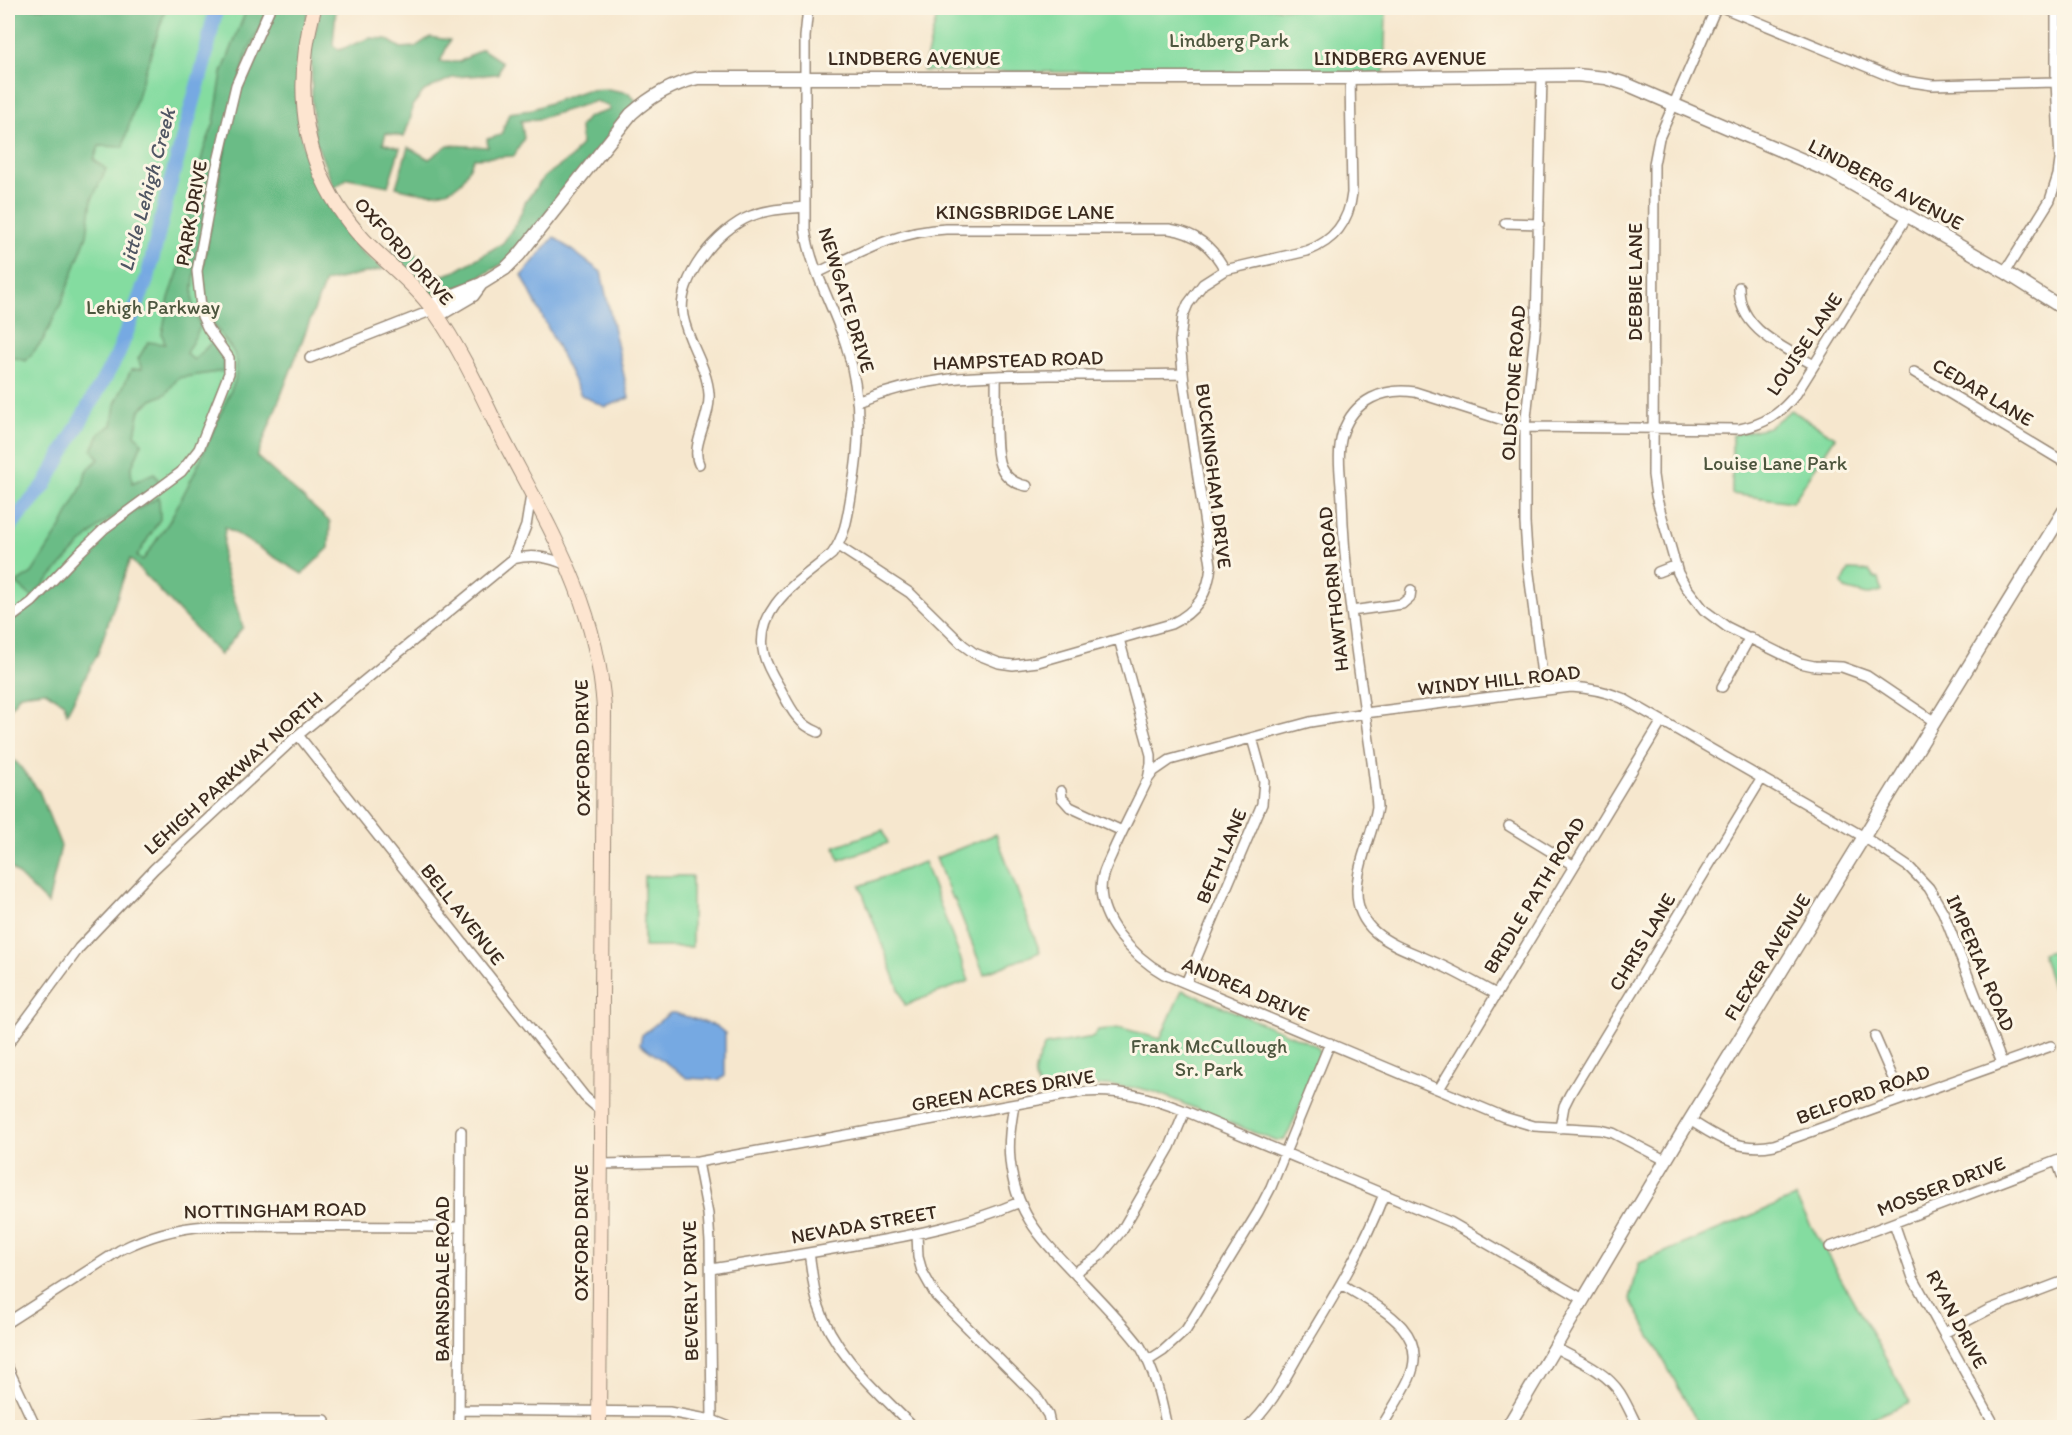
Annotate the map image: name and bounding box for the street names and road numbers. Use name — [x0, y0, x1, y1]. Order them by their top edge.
street label: LINDBERG AVENUE — [828, 46, 1000, 70]
street label: LINDBERG AVENUE — [1314, 46, 1486, 70]
street label: LINDBERG AVENUE — [1804, 133, 1968, 235]
street label: PARK DRIVE — [170, 158, 212, 268]
street label: OXFORD DRIVE — [349, 192, 459, 310]
street label: KINGSBRIDGE LANE — [935, 200, 1115, 224]
street label: DEBBIE LANE — [1623, 223, 1647, 341]
street label: NEWGATE DRIVE — [814, 225, 880, 375]
street label: LOUISE LANE — [1761, 288, 1847, 400]
street label: OLDSTONE ROAD — [1496, 304, 1530, 462]
street label: HAMPSTEAD ROAD — [932, 345, 1104, 375]
street label: CEDAR LANE — [1928, 352, 2038, 432]
street label: BUCKINGHAM DRIVE — [1191, 382, 1237, 570]
street label: HAWTHORN ROAD — [1312, 505, 1354, 673]
street label: WINDY HILL ROAD — [1416, 660, 1582, 700]
street label: OXFORD DRIVE — [569, 679, 595, 817]
street label: LEHIGH PARKWAY NORTH — [138, 686, 328, 860]
street label: BETH LANE — [1190, 805, 1252, 907]
street label: BRIDLE PATH ROAD — [1478, 812, 1590, 978]
street label: BELL AVENUE — [416, 858, 510, 970]
street label: CHRIS LANE — [1603, 889, 1681, 995]
street label: FLEXER AVENUE — [1718, 889, 1816, 1025]
street label: IMPERIAL ROAD — [1941, 891, 2021, 1035]
street label: ANDREA DRIVE — [1179, 951, 1313, 1027]
street label: BELFORD ROAD — [1793, 1059, 1933, 1129]
street label: GREEN ACRES DRIVE — [910, 1064, 1096, 1116]
street label: MOSSER DRIVE — [1873, 1150, 2009, 1222]
street label: OXFORD DRIVE — [569, 1164, 593, 1302]
street label: NOTTINGHAM ROAD — [183, 1196, 367, 1224]
street label: BARNSDALE ROAD — [430, 1196, 454, 1362]
street label: NEVADA STREET — [789, 1199, 939, 1249]
street label: BEVERLY DRIVE — [677, 1220, 703, 1362]
street label: RYAN DRIVE — [1921, 1266, 1993, 1372]

